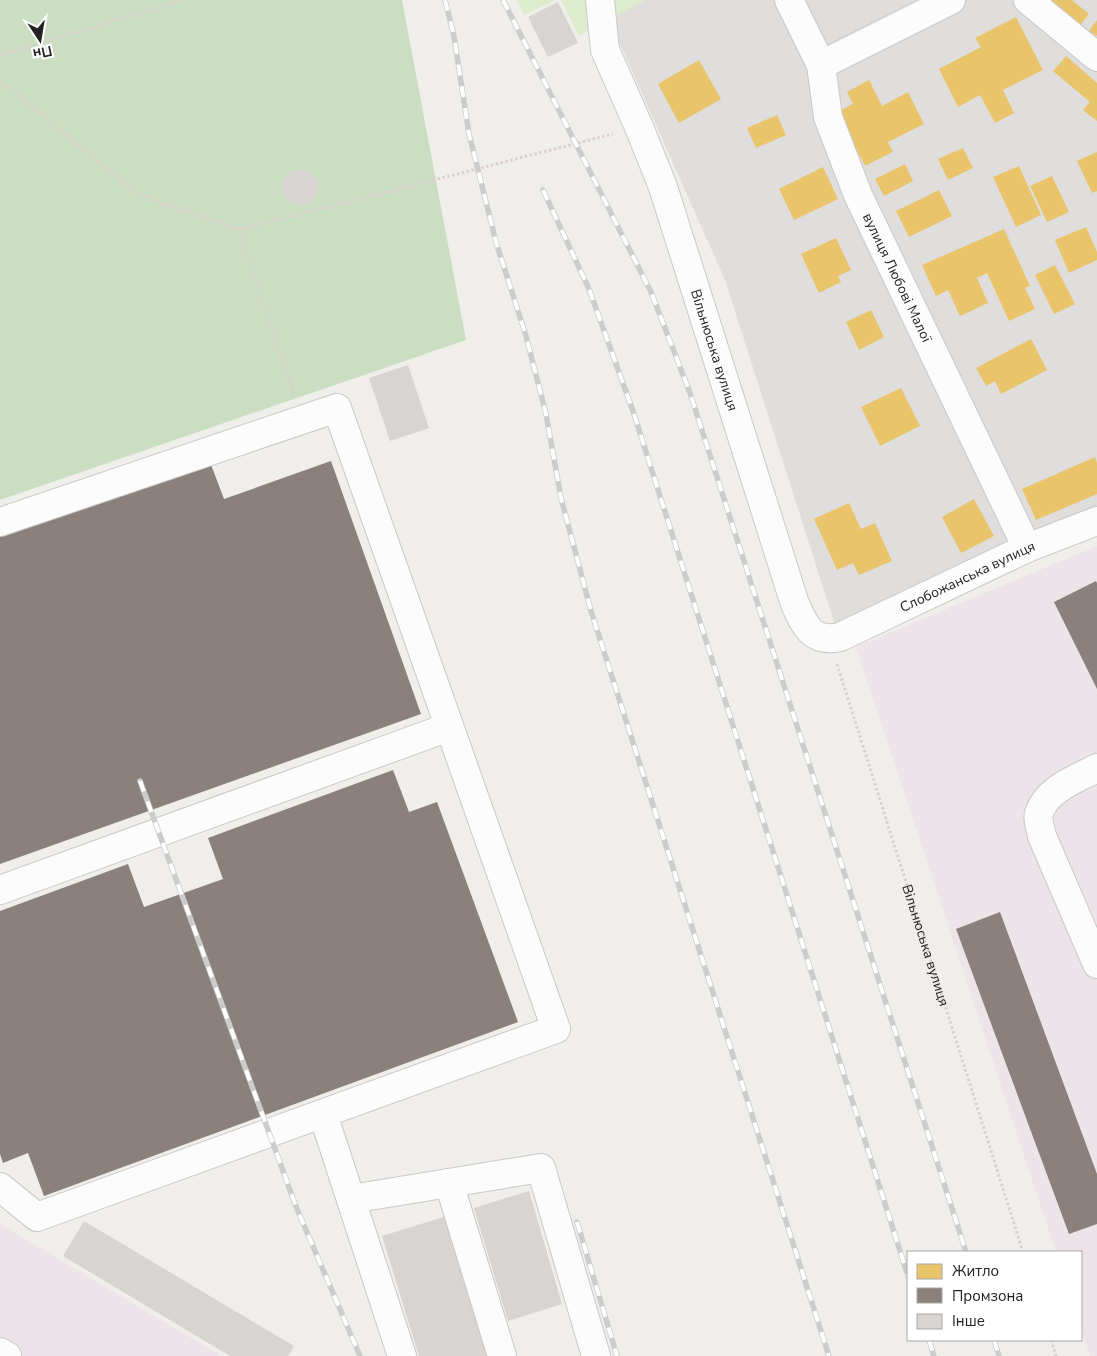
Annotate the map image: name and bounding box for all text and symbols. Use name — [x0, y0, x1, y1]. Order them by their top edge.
north arrow — [15, 15, 65, 65]
text: Пн — [31, 41, 54, 64]
street label: вулиця Любові Малої — [859, 210, 937, 346]
street label: Вільнюська вулиця — [686, 287, 743, 413]
street label: Слобожанська вулиця — [897, 536, 1038, 617]
street label: Вільнюська вулиця — [898, 882, 954, 1009]
legend — [907, 1251, 1082, 1341]
text: Житло — [952, 1261, 999, 1281]
text: Промзона — [952, 1286, 1023, 1306]
text: Інше — [952, 1311, 985, 1331]

